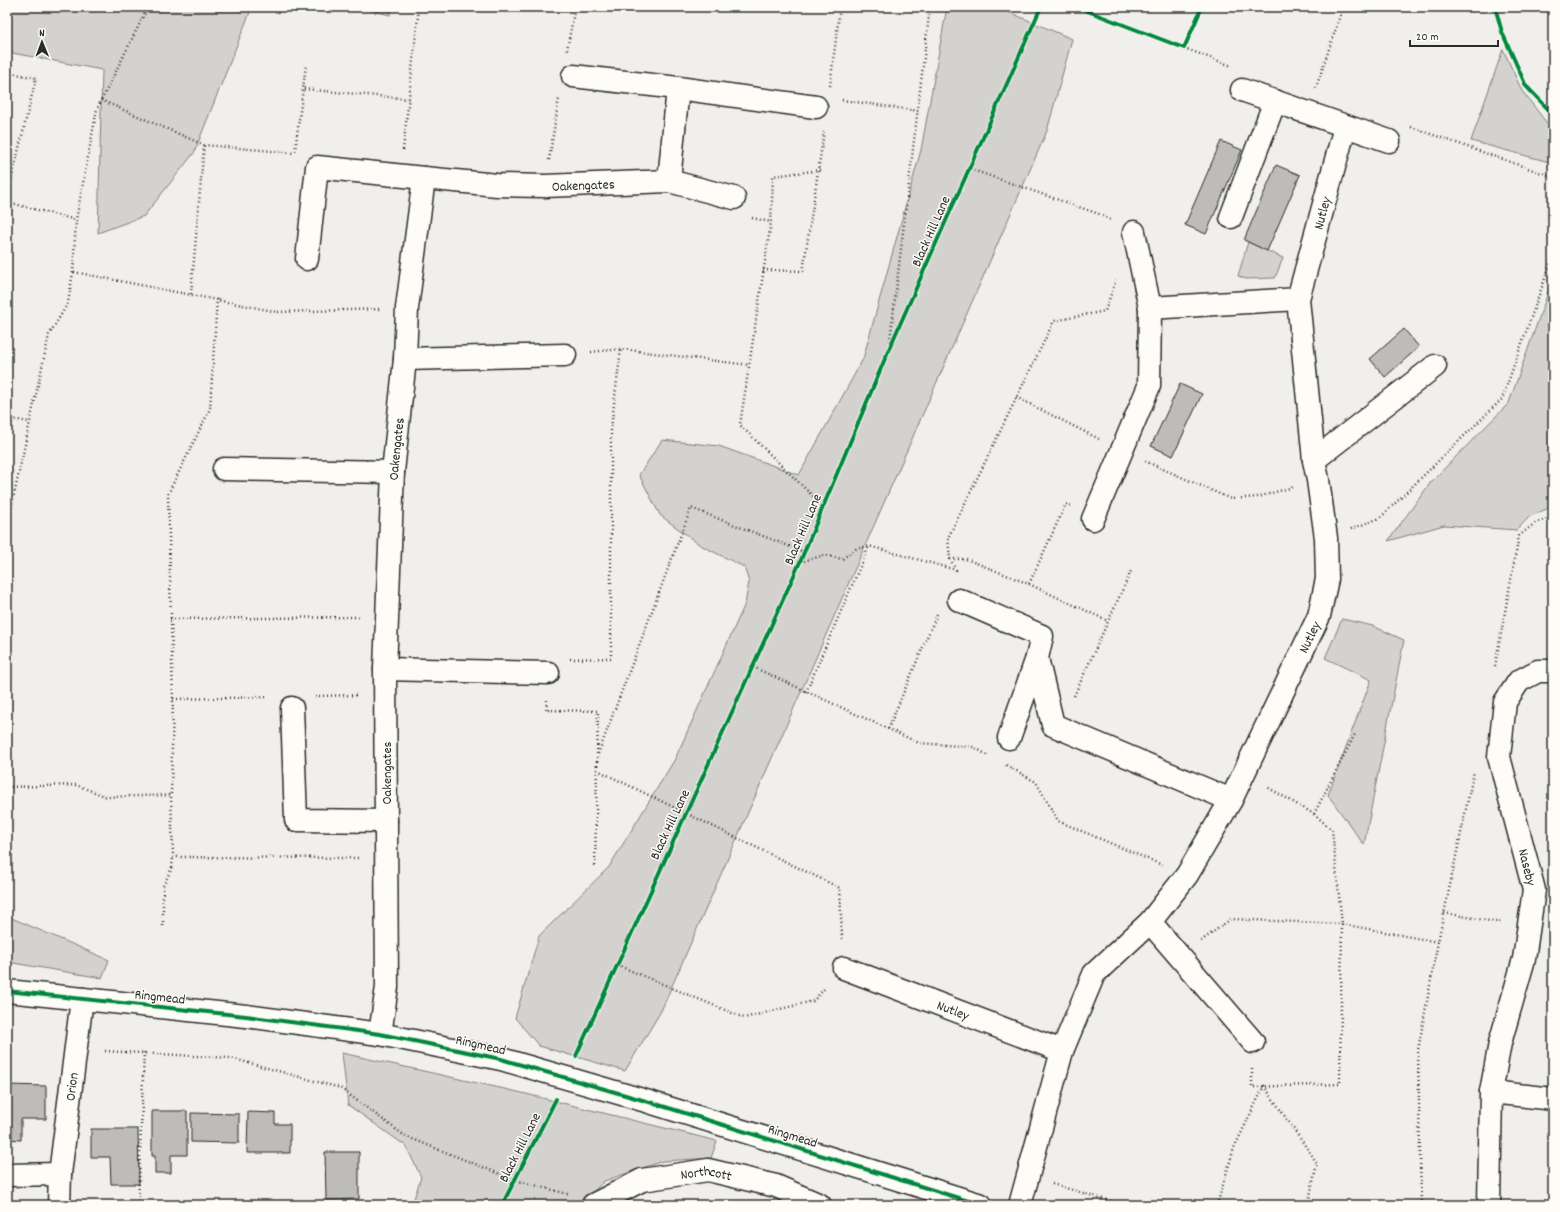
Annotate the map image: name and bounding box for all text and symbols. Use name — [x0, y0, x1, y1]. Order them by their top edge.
north arrow — [22, 22, 62, 62]
scale bar — [1410, 22, 1498, 48]
text: N — [39, 26, 45, 42]
text: 20 m — [1416, 29, 1439, 46]
street label: Oakengates — [551, 175, 615, 198]
street label: Black Hill Lane — [907, 193, 956, 270]
street label: Nutley — [1309, 194, 1338, 232]
street label: Oakengates — [385, 417, 411, 481]
street label: Black Hill Lane — [780, 491, 828, 569]
street label: Nutley — [1295, 618, 1327, 657]
street label: Oakengates — [378, 741, 398, 804]
street label: Black Hill Lane — [646, 786, 696, 863]
street label: Naseby — [1512, 847, 1540, 888]
street label: Ringmead — [133, 985, 186, 1011]
street label: Nutley — [933, 996, 972, 1027]
street label: Ringmead — [454, 1030, 508, 1061]
street label: Orion — [61, 1072, 85, 1102]
street label: Black Hill Lane — [495, 1110, 547, 1186]
street label: Ringmead — [765, 1120, 820, 1154]
street label: Northcott — [679, 1162, 734, 1187]

